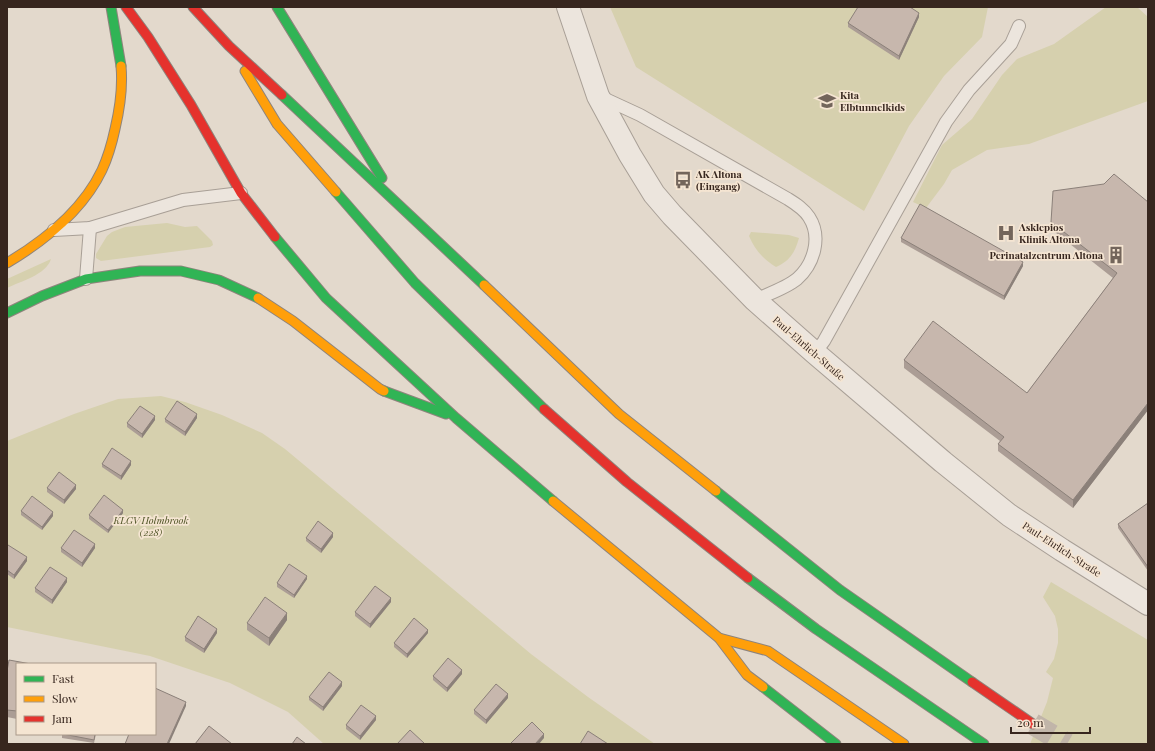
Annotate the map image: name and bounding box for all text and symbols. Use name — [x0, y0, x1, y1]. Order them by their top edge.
place label: Kita Elbtunnelkids — [840, 88, 905, 114]
school or university icon: Kita Elbtunnelkids — [817, 91, 837, 111]
place label: AK Altona (Eingang) — [695, 167, 743, 193]
bus stop icon: AK Altona (Eingang) — [673, 170, 693, 190]
place label: Asklepios Klinik Altona — [1018, 220, 1080, 246]
hospital icon: Asklepios Klinik Altona — [996, 223, 1016, 243]
building icon: Perinatalzentrum Altona — [1106, 245, 1126, 265]
place label: Perinatalzentrum Altona — [989, 248, 1104, 262]
street label: Paul-Ehrlich-Straße — [770, 313, 848, 383]
park label: KLGV Holmbrook (228) — [112, 513, 189, 539]
street label: Paul-Ehrlich-Straße — [1020, 518, 1104, 580]
legend — [16, 663, 156, 735]
text: Fast — [52, 670, 75, 686]
text: Slow — [52, 690, 78, 706]
scale bar — [1011, 709, 1090, 735]
text: Jam — [51, 710, 73, 726]
text: 20 m — [1017, 714, 1044, 730]

